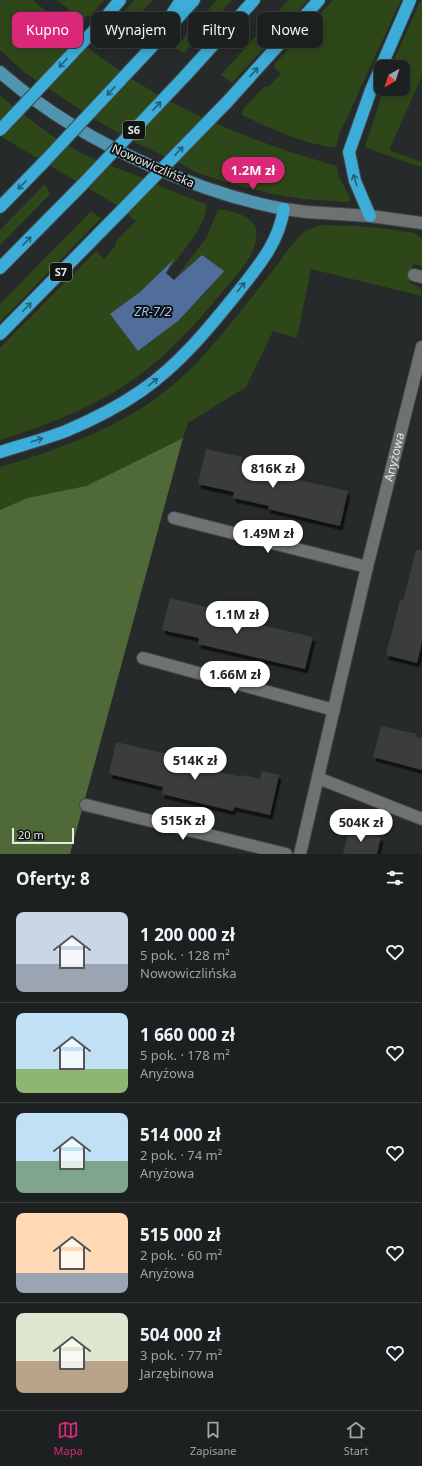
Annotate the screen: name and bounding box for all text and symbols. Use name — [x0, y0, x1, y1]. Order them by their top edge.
chip: Kupno — [12, 12, 83, 48]
chip: Wynajem — [91, 12, 180, 48]
chip: Filtry — [188, 12, 249, 48]
chip: Nowe — [257, 12, 323, 48]
one-way arrow — [58, 58, 68, 68]
north arrow — [374, 60, 410, 96]
map controls — [374, 60, 410, 96]
one-way arrow — [250, 67, 259, 77]
one-way arrow — [106, 86, 116, 96]
one-way arrow — [152, 101, 162, 111]
road number: S6 — [123, 121, 145, 139]
street label: Nowowiczlińska — [109, 140, 197, 191]
one-way arrow — [174, 146, 184, 156]
pin: 1.2M zł — [216, 157, 290, 191]
text: 1.2M zł — [231, 161, 275, 179]
one-way arrow — [351, 174, 359, 186]
one-way arrow — [17, 180, 27, 190]
one-way arrow — [22, 236, 32, 246]
road number: S7 — [50, 263, 72, 281]
one-way arrow — [237, 282, 245, 293]
one-way arrow — [22, 302, 32, 312]
water label: ZR-7/2 — [133, 302, 172, 320]
one-way arrow — [147, 378, 158, 386]
street label: Anyżowa — [380, 431, 408, 483]
one-way arrow — [30, 436, 43, 443]
pin: 816K zł — [236, 455, 310, 489]
text: 816K zł — [251, 459, 295, 477]
pin: 1.49M zł — [227, 520, 309, 554]
text: 1.49M zł — [242, 524, 294, 542]
pin: 1.1M zł — [200, 601, 274, 635]
text: 1.1M zł — [215, 605, 259, 623]
pin: 1.66M zł — [194, 661, 276, 695]
text: 1.66M zł — [209, 665, 261, 683]
pin: 514K zł — [158, 747, 232, 781]
text: 514K zł — [173, 751, 217, 769]
pin: 515K zł — [146, 807, 220, 841]
pin: 504K zł — [324, 809, 398, 843]
text: 515K zł — [161, 811, 205, 829]
text: 504K zł — [339, 813, 383, 831]
scale bar — [12, 826, 74, 845]
text: 20 m — [18, 827, 44, 842]
text: Oferty: 8 — [16, 867, 90, 890]
icon: filters — [384, 867, 406, 889]
text: 1 200 000 zł — [140, 923, 235, 946]
icon: home — [48, 928, 96, 976]
icon: heart — [384, 941, 406, 963]
text: 5 pok. · 128 m² — [140, 946, 230, 964]
text: Nowowiczlińska — [140, 964, 236, 982]
text: 1 660 000 zł — [140, 1023, 235, 1046]
icon: home — [48, 1029, 96, 1077]
icon: heart — [384, 1042, 406, 1064]
text: 5 pok. · 178 m² — [140, 1046, 230, 1064]
text: Anyżowa — [140, 1064, 194, 1082]
text: 514 000 zł — [140, 1123, 221, 1146]
icon: home — [48, 1129, 96, 1177]
icon: heart — [384, 1142, 406, 1164]
text: 2 pok. · 74 m² — [140, 1146, 222, 1164]
text: Anyżowa — [140, 1164, 194, 1182]
text: 515 000 zł — [140, 1223, 221, 1246]
icon: home — [48, 1229, 96, 1277]
icon: heart — [384, 1242, 406, 1264]
text: 2 pok. · 60 m² — [140, 1246, 222, 1264]
text: Anyżowa — [140, 1264, 194, 1282]
text: 504 000 zł — [140, 1323, 221, 1346]
icon: home — [48, 1329, 96, 1377]
icon: heart — [384, 1342, 406, 1364]
text: 3 pok. · 77 m² — [140, 1346, 222, 1364]
text: Jarzębinowa — [140, 1364, 214, 1382]
tab: Mapa — [54, 1419, 83, 1458]
tab: Zapisane — [190, 1419, 236, 1458]
tab: Start — [344, 1419, 368, 1458]

